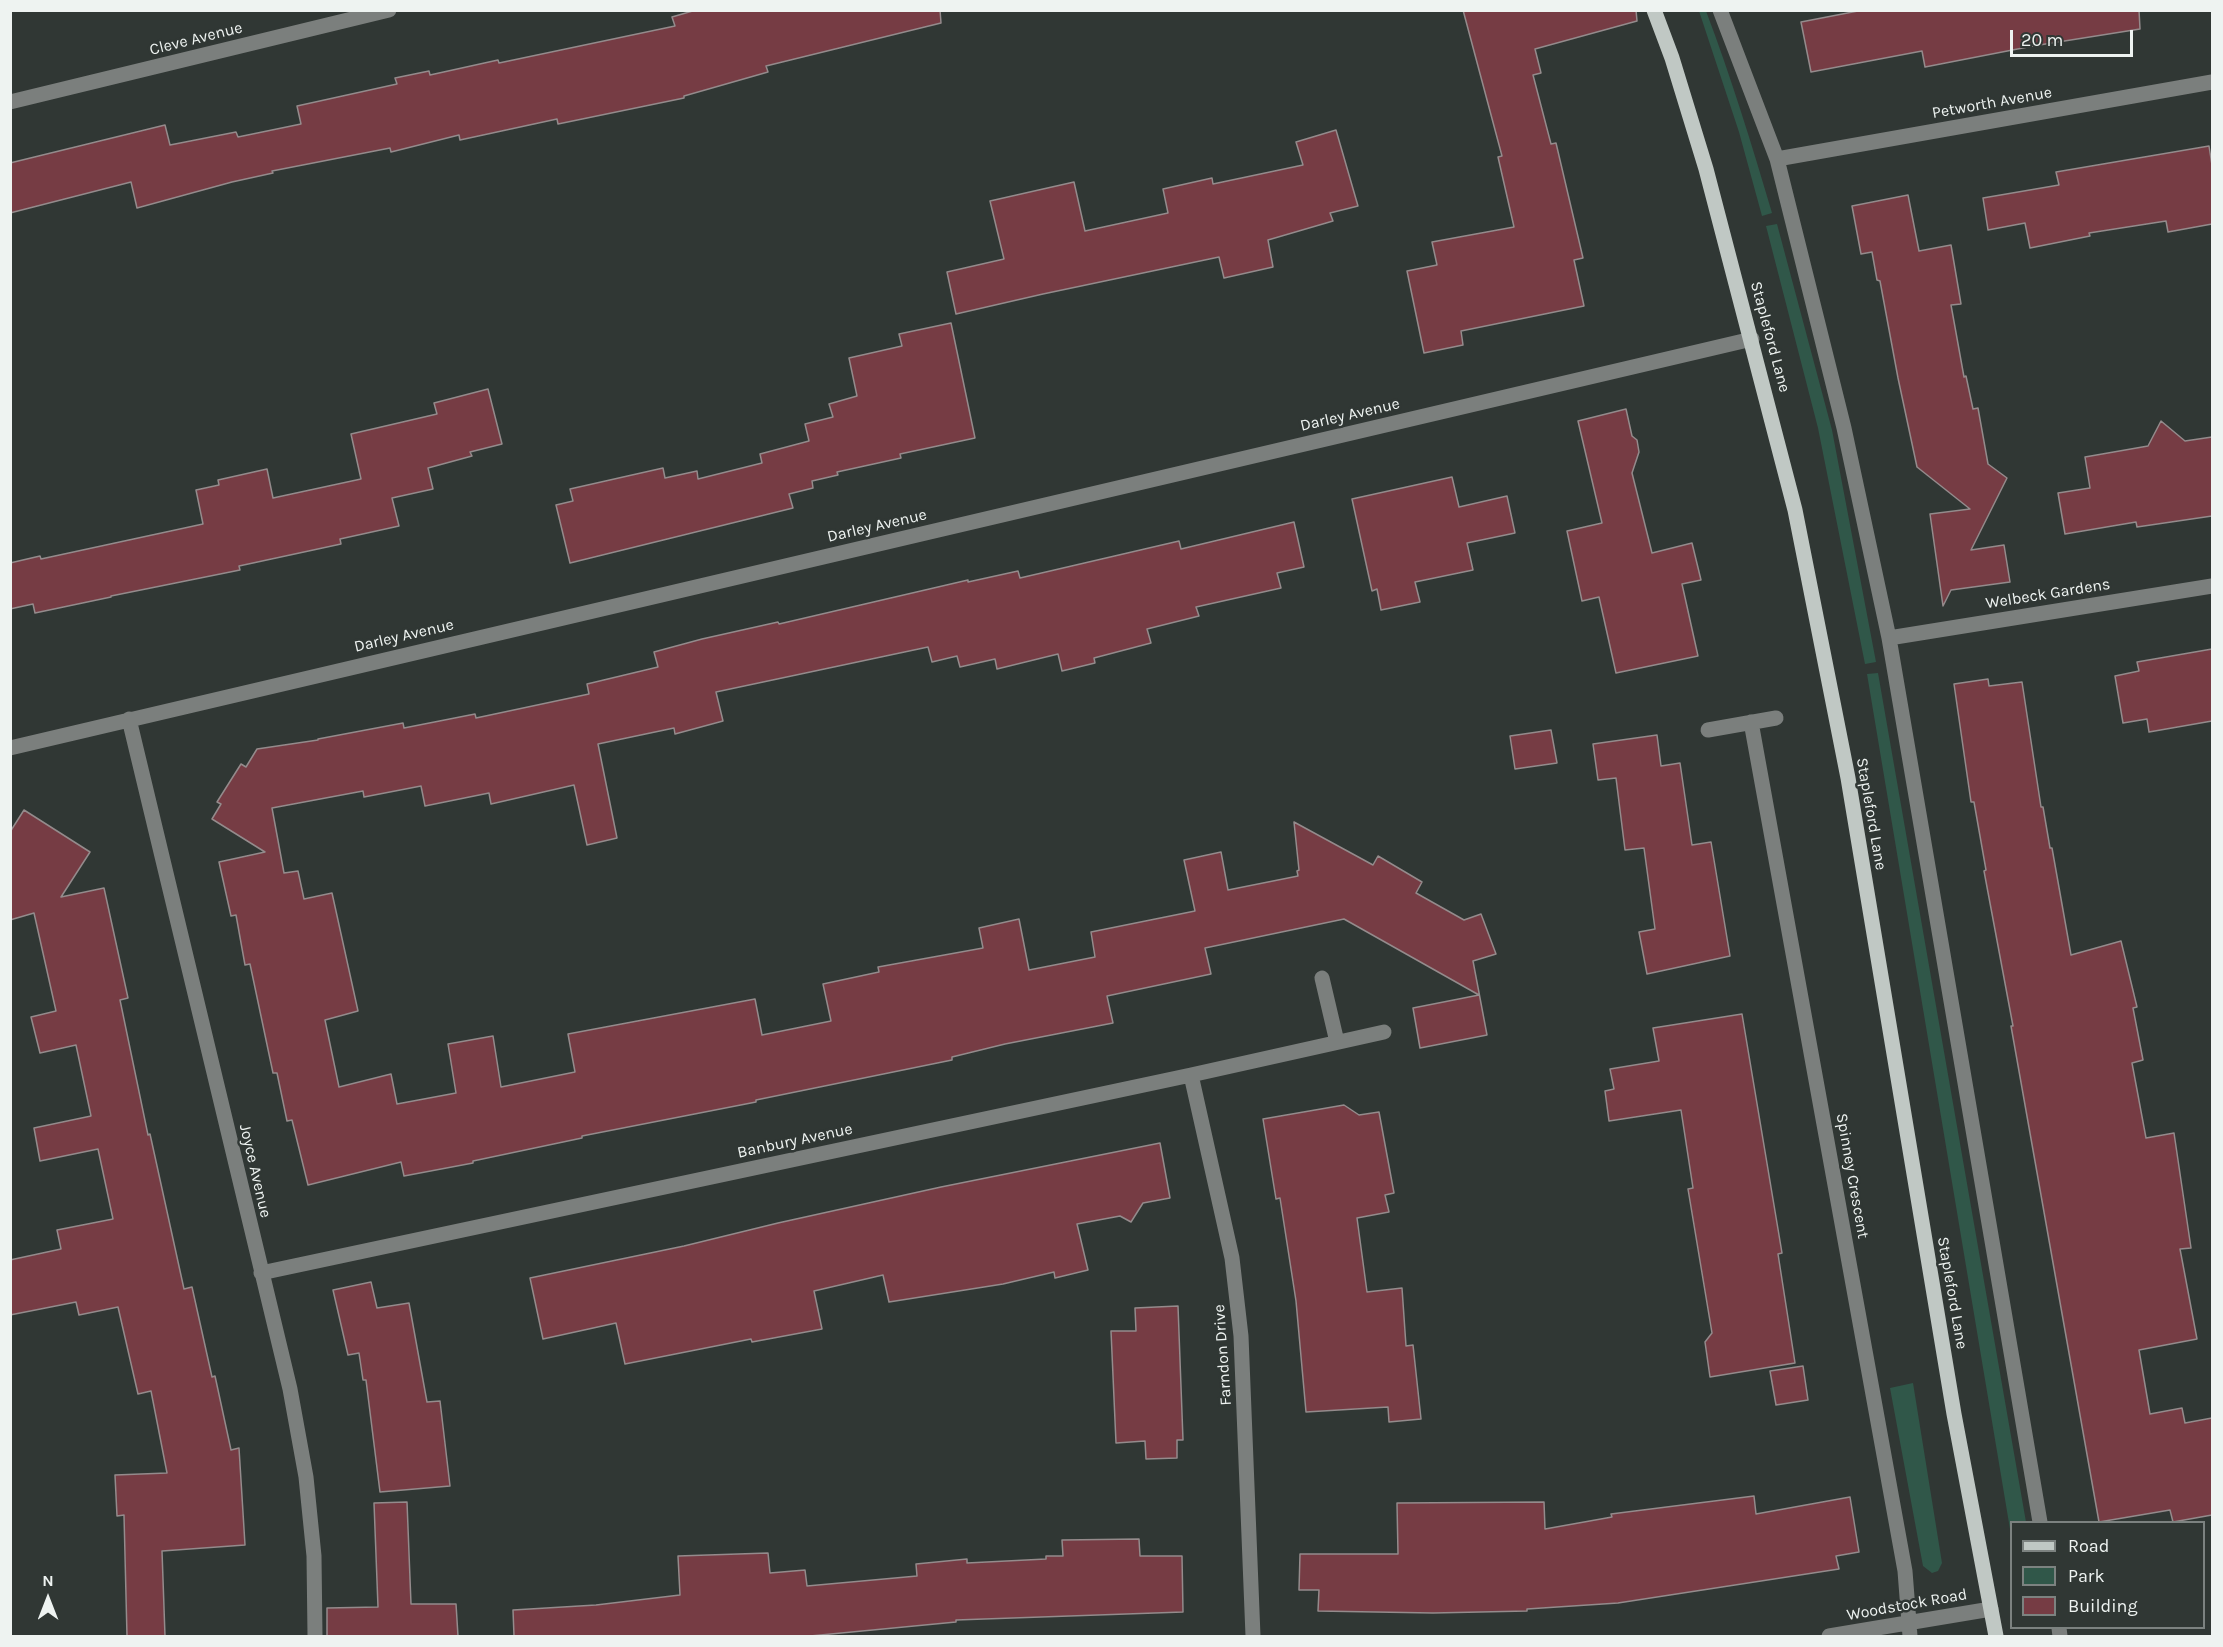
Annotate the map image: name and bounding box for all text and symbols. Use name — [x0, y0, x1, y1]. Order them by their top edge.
street label: Cleve Avenue — [147, 18, 245, 60]
scale bar — [2013, 18, 2136, 56]
text: 20 m — [2021, 29, 2063, 51]
street label: Petworth Avenue — [1931, 83, 2053, 123]
street label: Stapleford Lane — [1746, 279, 1794, 395]
street label: Darley Avenue — [1298, 394, 1402, 436]
street label: Darley Avenue — [825, 505, 929, 547]
street label: Welbeck Gardens — [1984, 575, 2112, 613]
street label: Darley Avenue — [352, 615, 456, 657]
street label: Stapleford Lane — [1852, 756, 1890, 872]
street label: Spinney Crescent — [1832, 1112, 1872, 1240]
street label: Banbury Avenue — [736, 1119, 854, 1163]
street label: Joyce Avenue — [235, 1122, 275, 1220]
street label: Stapleford Lane — [1933, 1235, 1971, 1351]
street label: Farndon Drive — [1210, 1304, 1236, 1406]
legend — [2010, 1521, 2205, 1629]
text: Road — [2068, 1535, 2109, 1557]
text: Park — [2068, 1565, 2105, 1587]
north arrow — [18, 1569, 78, 1629]
text: N — [42, 1571, 54, 1590]
street label: Woodstock Road — [1845, 1585, 1969, 1625]
text: Building — [2068, 1595, 2138, 1617]

